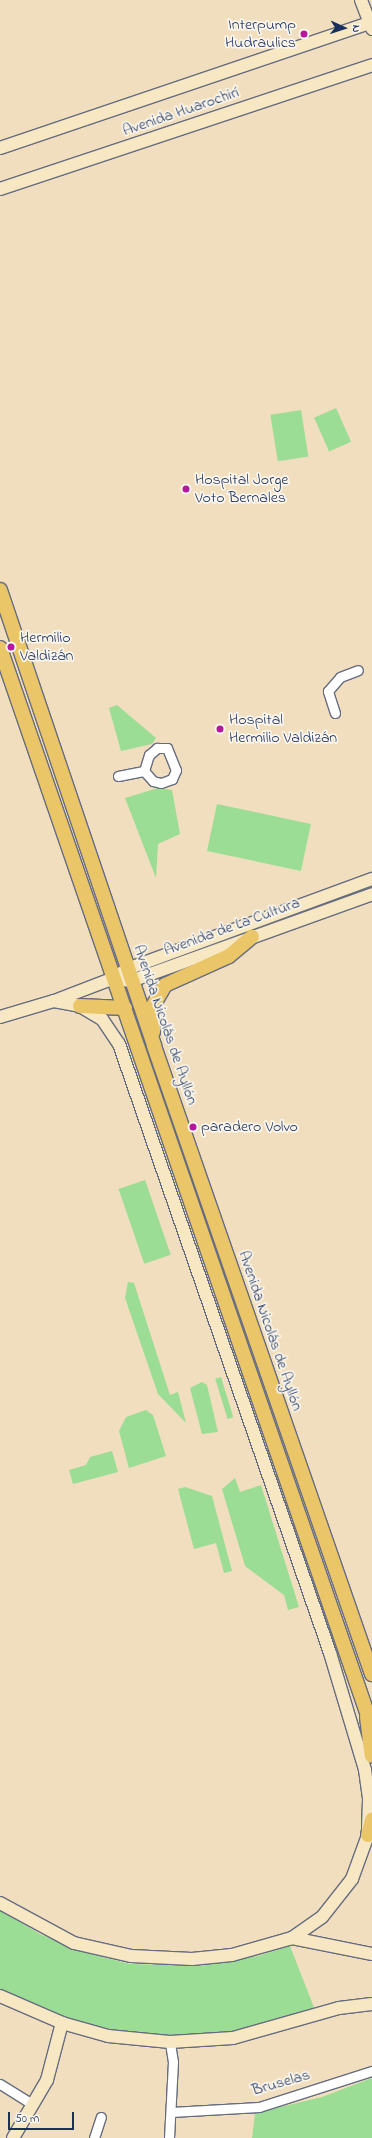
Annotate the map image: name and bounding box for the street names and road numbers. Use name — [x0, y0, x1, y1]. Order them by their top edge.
street label: Avenida Huarochirí — [120, 83, 242, 141]
street label: Avenida de La Cultura — [161, 893, 303, 961]
street label: Avenida Nicolás de Ayllón — [129, 942, 201, 1108]
street label: Avenida Nicolás de Ayllón — [234, 1248, 306, 1414]
street label: Bruselas — [250, 2066, 312, 2100]

